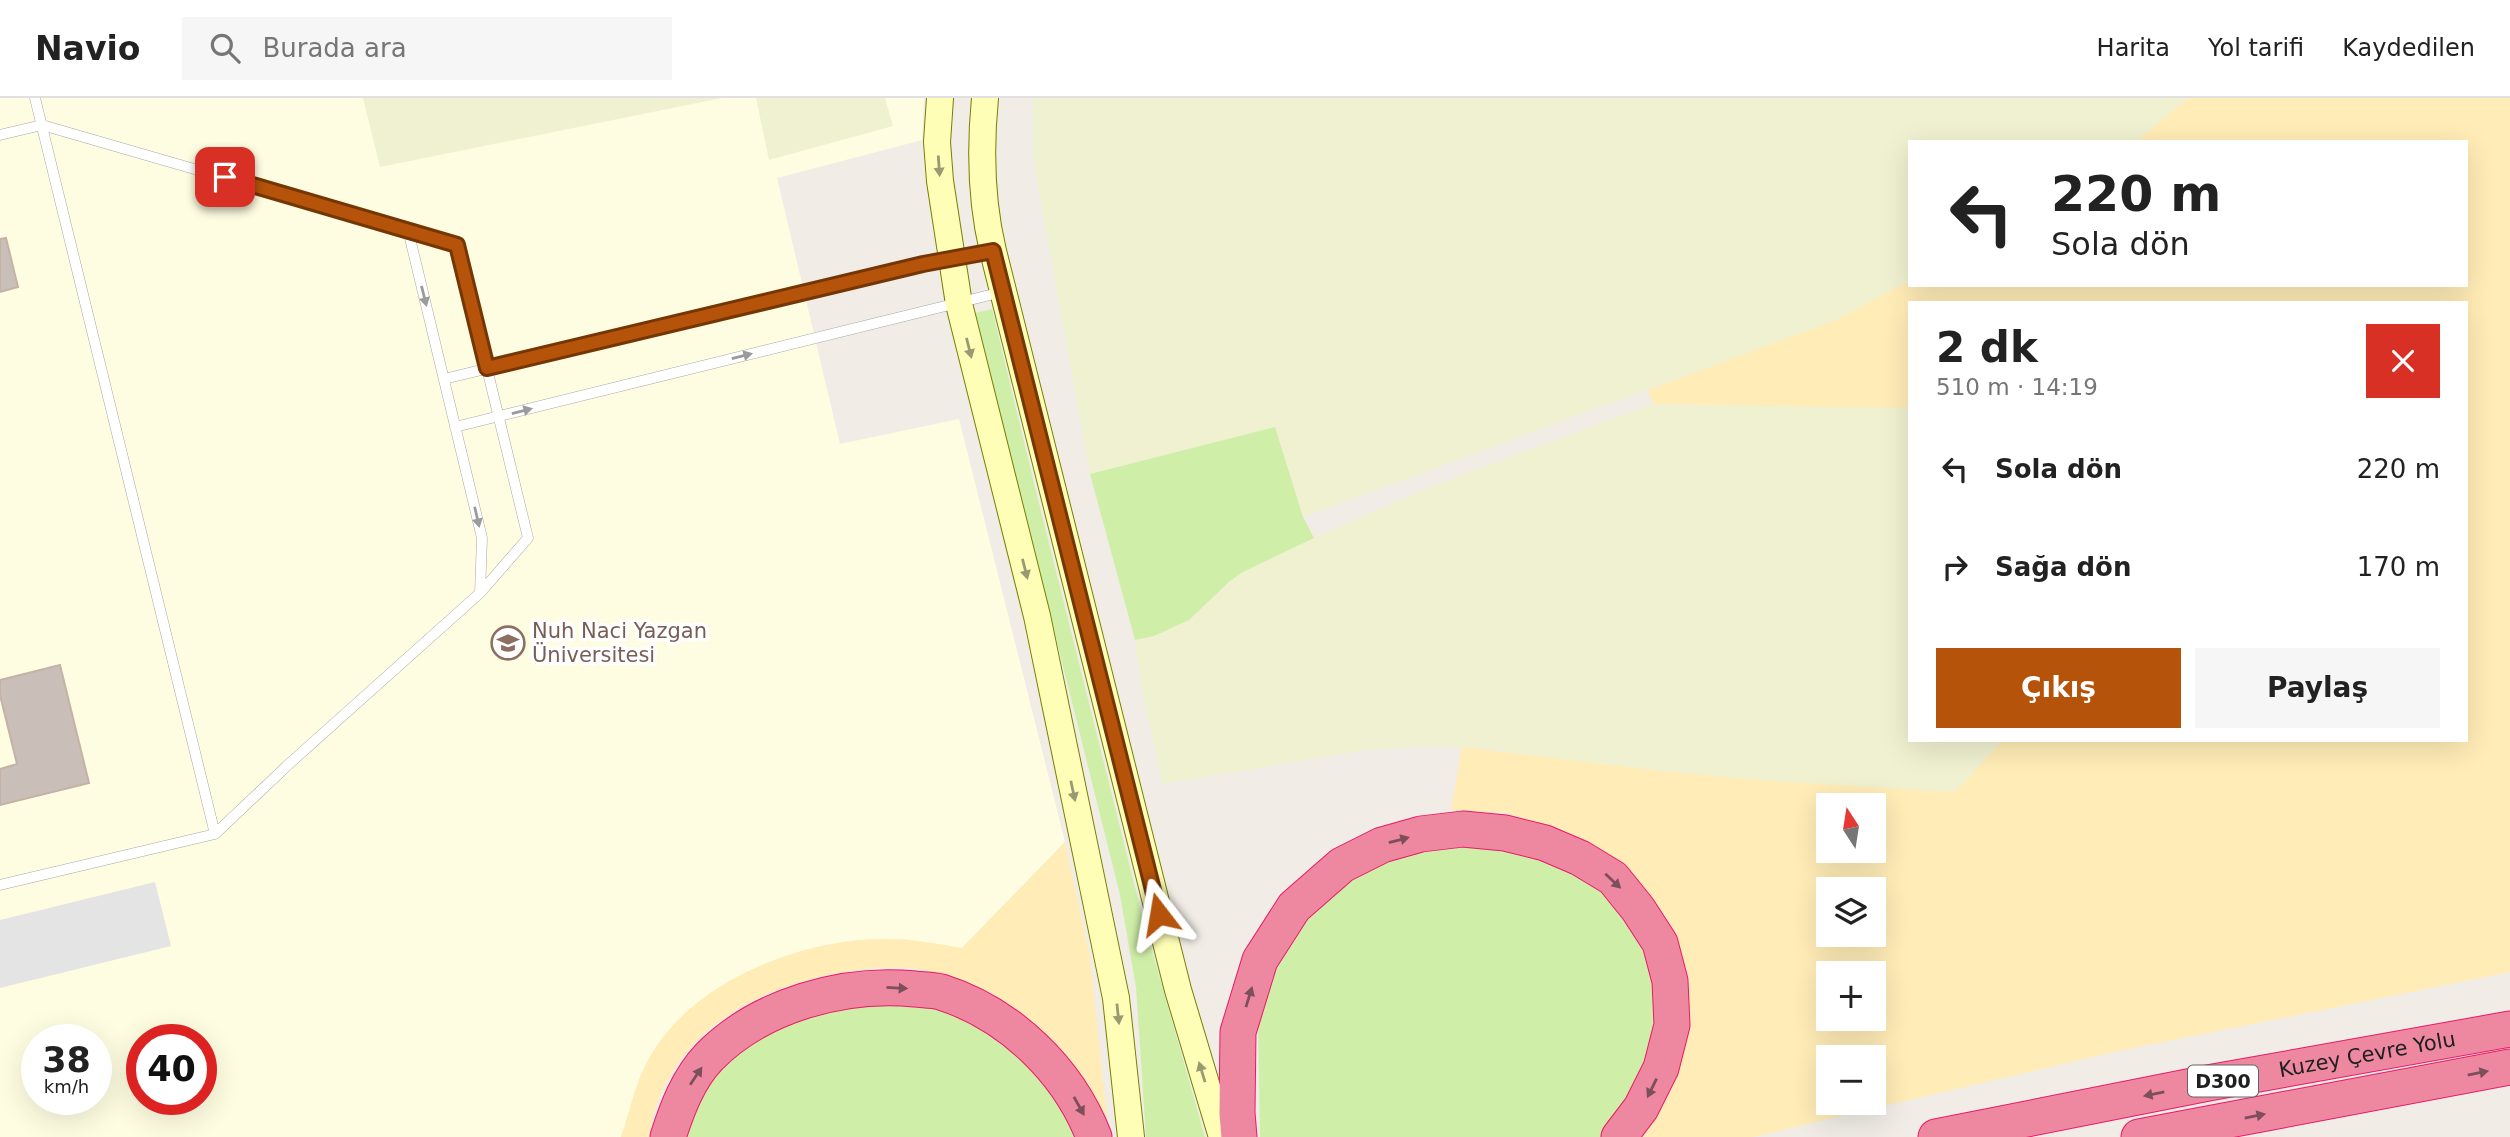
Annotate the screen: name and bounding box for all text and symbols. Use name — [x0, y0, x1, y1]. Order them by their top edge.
search box — [182, 17, 672, 80]
text: Navio — [35, 29, 140, 68]
icon: search — [206, 29, 244, 67]
text: Burada ara — [262, 33, 407, 63]
text: Harita — [2097, 34, 2170, 62]
text: Yol tarifi — [2208, 34, 2304, 62]
text: Kaydedilen — [2342, 34, 2475, 62]
pin — [195, 147, 255, 207]
one-way arrow — [934, 155, 945, 177]
icon: arrive — [206, 158, 244, 196]
text: 220 m — [2051, 166, 2221, 223]
icon: left — [1936, 168, 2027, 259]
text: Sola dön — [2051, 225, 2190, 263]
one-way arrow — [419, 285, 430, 307]
text: 2 dk — [1936, 323, 2038, 372]
button: close — [2366, 324, 2440, 398]
one-way arrow — [964, 337, 975, 359]
one-way arrow — [732, 350, 754, 361]
text: 510 m · 14:19 — [1936, 374, 2098, 400]
one-way arrow — [511, 405, 533, 416]
icon: left — [1936, 450, 1974, 488]
text: Sola dön — [1995, 454, 2122, 484]
text: 220 m — [2357, 454, 2440, 484]
one-way arrow — [472, 506, 483, 528]
icon: right — [1936, 548, 1974, 586]
text: Sağa dön — [1995, 552, 2131, 582]
text: 170 m — [2357, 552, 2440, 582]
one-way arrow — [1020, 558, 1031, 580]
place label: Nuh Naci Yazgan Üniversitesi — [532, 619, 707, 667]
school or university icon: Nuh Naci Yazgan Üniversitesi — [489, 624, 527, 662]
button: Çıkış — [1936, 648, 2181, 728]
button: Paylaş — [2195, 648, 2440, 728]
one-way arrow — [1068, 780, 1079, 802]
north arrow — [1816, 793, 1886, 863]
map controls — [1816, 793, 1886, 1115]
one-way arrow — [1388, 834, 1410, 845]
one-way arrow — [1604, 873, 1622, 889]
position arrow — [1122, 877, 1196, 951]
button: layers — [1816, 877, 1886, 947]
button: + — [1816, 961, 1886, 1031]
one-way arrow — [886, 983, 908, 994]
one-way arrow — [1244, 986, 1255, 1007]
one-way arrow — [1113, 1003, 1124, 1025]
speed limit sign: 40 — [126, 1024, 217, 1115]
street label: Kuzey Çevre Yolu — [2277, 1027, 2457, 1082]
text: 38 — [42, 1040, 91, 1080]
button: − — [1816, 1045, 1886, 1115]
one-way arrow — [1197, 1061, 1207, 1082]
road number: D300 — [2188, 1065, 2258, 1096]
one-way arrow — [690, 1066, 703, 1085]
one-way arrow — [2467, 1067, 2489, 1078]
text: km/h — [44, 1076, 89, 1097]
one-way arrow — [1646, 1078, 1657, 1098]
one-way arrow — [2143, 1089, 2165, 1100]
one-way arrow — [1073, 1096, 1085, 1115]
one-way arrow — [2244, 1110, 2266, 1121]

